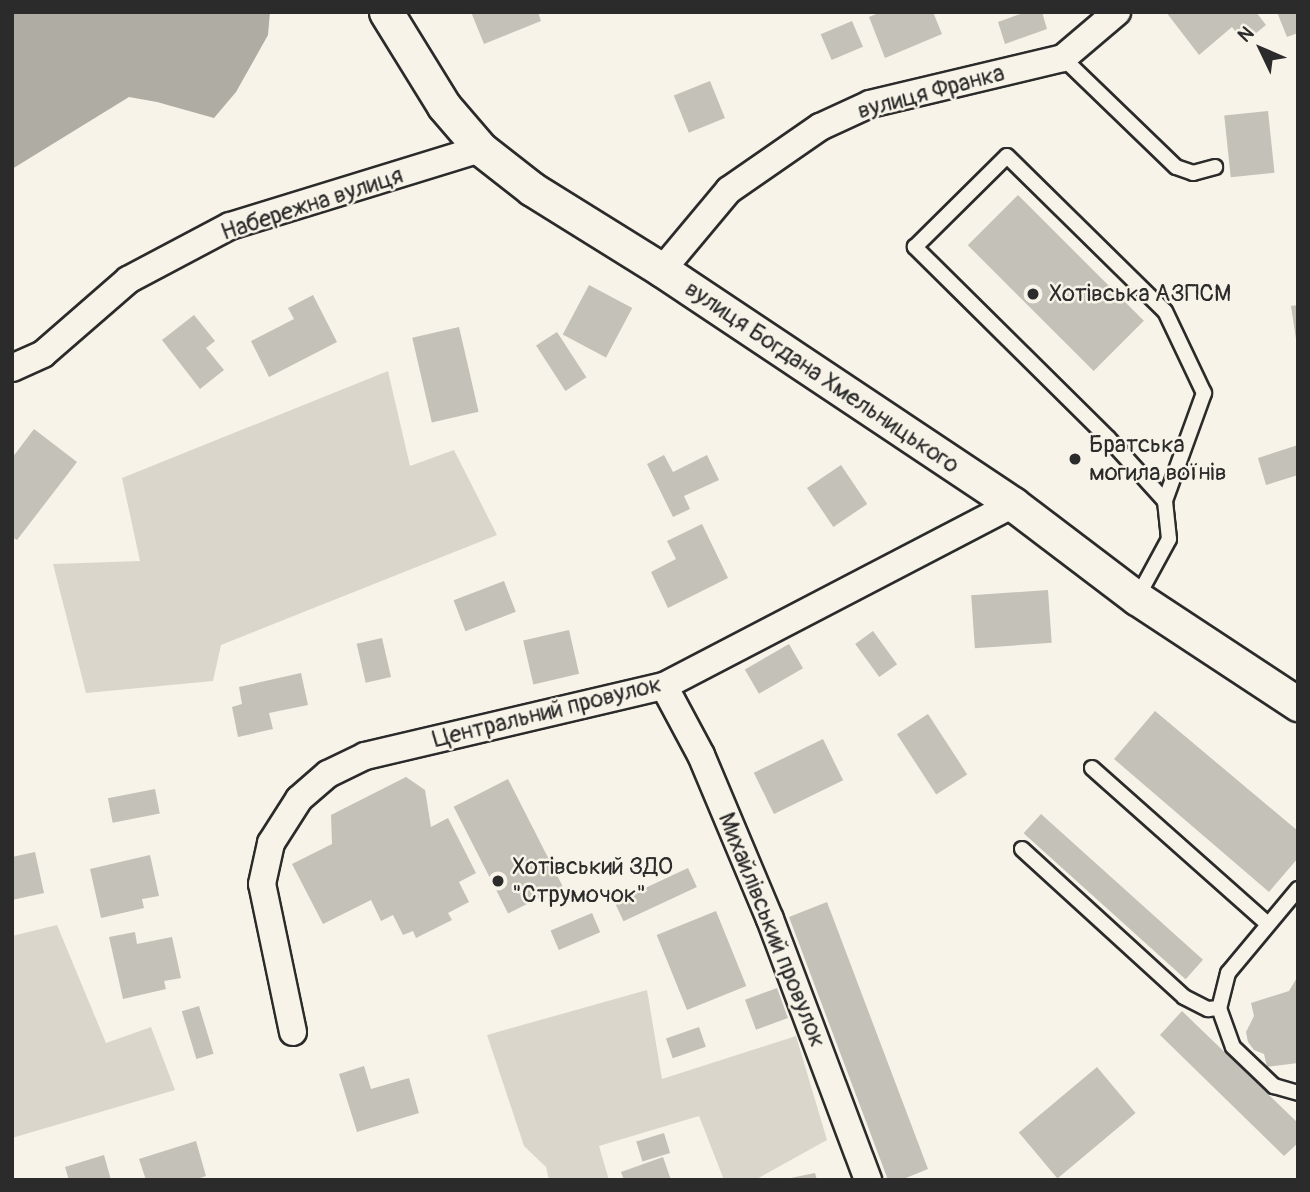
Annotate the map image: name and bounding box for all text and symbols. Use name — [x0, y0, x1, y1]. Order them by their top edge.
north arrow — [1226, 14, 1296, 84]
text: N — [1233, 21, 1259, 47]
street label: вулиця Франка — [854, 59, 1008, 125]
street label: Набережна вулиця — [217, 161, 407, 247]
street label: вулиця Богдана Хмельницького — [679, 274, 965, 480]
place label: Хотівська АЗПСМ — [1049, 280, 1231, 308]
marker: Хотівська АЗПСМ — [1023, 284, 1043, 304]
place label: Братська могила воїнів — [1089, 431, 1226, 487]
marker: Братська могила воїнів — [1067, 451, 1083, 467]
street label: Центральний провулок — [430, 670, 664, 754]
street label: Михайлівський провулок — [712, 808, 832, 1052]
place label: Хотівський ЗДО "Струмочок" — [512, 853, 673, 909]
marker: Хотівський ЗДО "Струмочок" — [490, 873, 506, 889]

